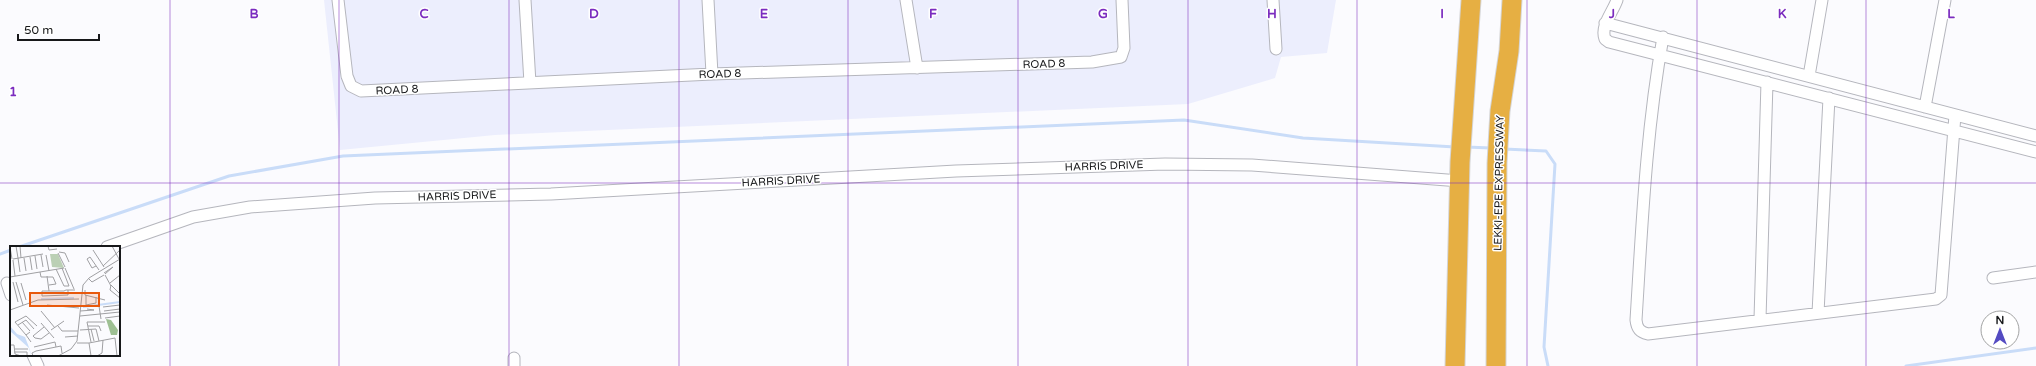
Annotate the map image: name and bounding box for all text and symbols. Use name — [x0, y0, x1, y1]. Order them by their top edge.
text: B — [249, 6, 259, 22]
text: C — [419, 6, 429, 22]
text: D — [589, 6, 599, 22]
text: E — [760, 6, 768, 22]
text: F — [929, 6, 937, 22]
text: G — [1098, 6, 1108, 22]
text: H — [1267, 6, 1277, 22]
text: I — [1440, 6, 1444, 22]
text: J — [1608, 6, 1615, 22]
text: K — [1778, 6, 1787, 22]
text: L — [1947, 6, 1955, 22]
scale bar — [18, 16, 99, 42]
text: 50 m — [24, 23, 53, 37]
street label: ROAD 8 — [1022, 57, 1066, 71]
street label: ROAD 8 — [698, 67, 742, 81]
street label: ROAD 8 — [375, 82, 419, 98]
text: 1 — [9, 84, 17, 100]
street label: LEKKI-EPE EXPRESSWAY — [1491, 115, 1507, 251]
street label: HARRIS DRIVE — [1064, 158, 1144, 174]
street label: HARRIS DRIVE — [741, 172, 821, 190]
street label: HARRIS DRIVE — [417, 188, 497, 204]
inset map — [10, 246, 120, 356]
north arrow — [1980, 310, 2020, 350]
text: N — [1996, 314, 2004, 327]

